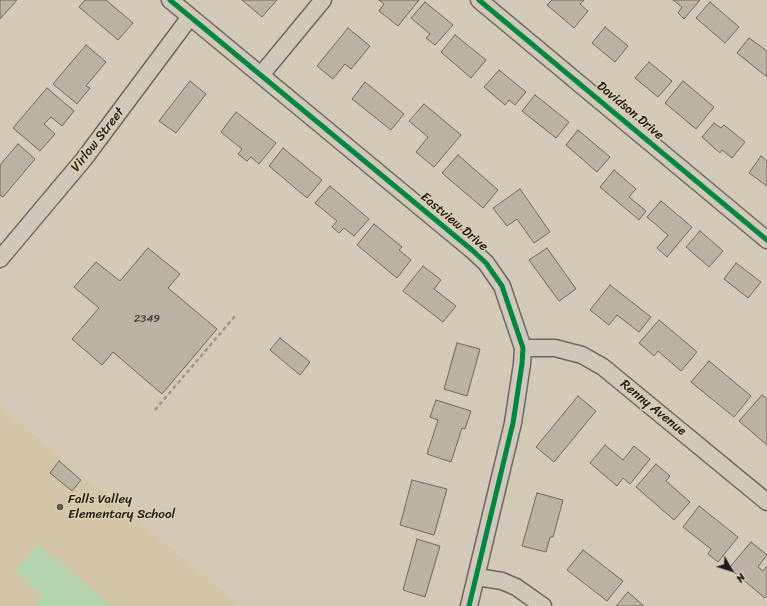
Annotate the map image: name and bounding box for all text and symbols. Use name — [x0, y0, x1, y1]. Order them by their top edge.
street label: Davidson Drive — [593, 79, 667, 143]
street label: Virlow Street — [68, 105, 128, 175]
street label: Eastview Drive — [417, 189, 491, 255]
house number: 2349 — [134, 312, 160, 326]
street label: Renny Avenue — [617, 377, 689, 439]
place label: Falls Valley Elementary School — [68, 492, 175, 523]
marker: Falls Valley Elementary School — [55, 502, 65, 512]
north arrow — [711, 550, 751, 590]
text: N — [731, 569, 750, 587]

